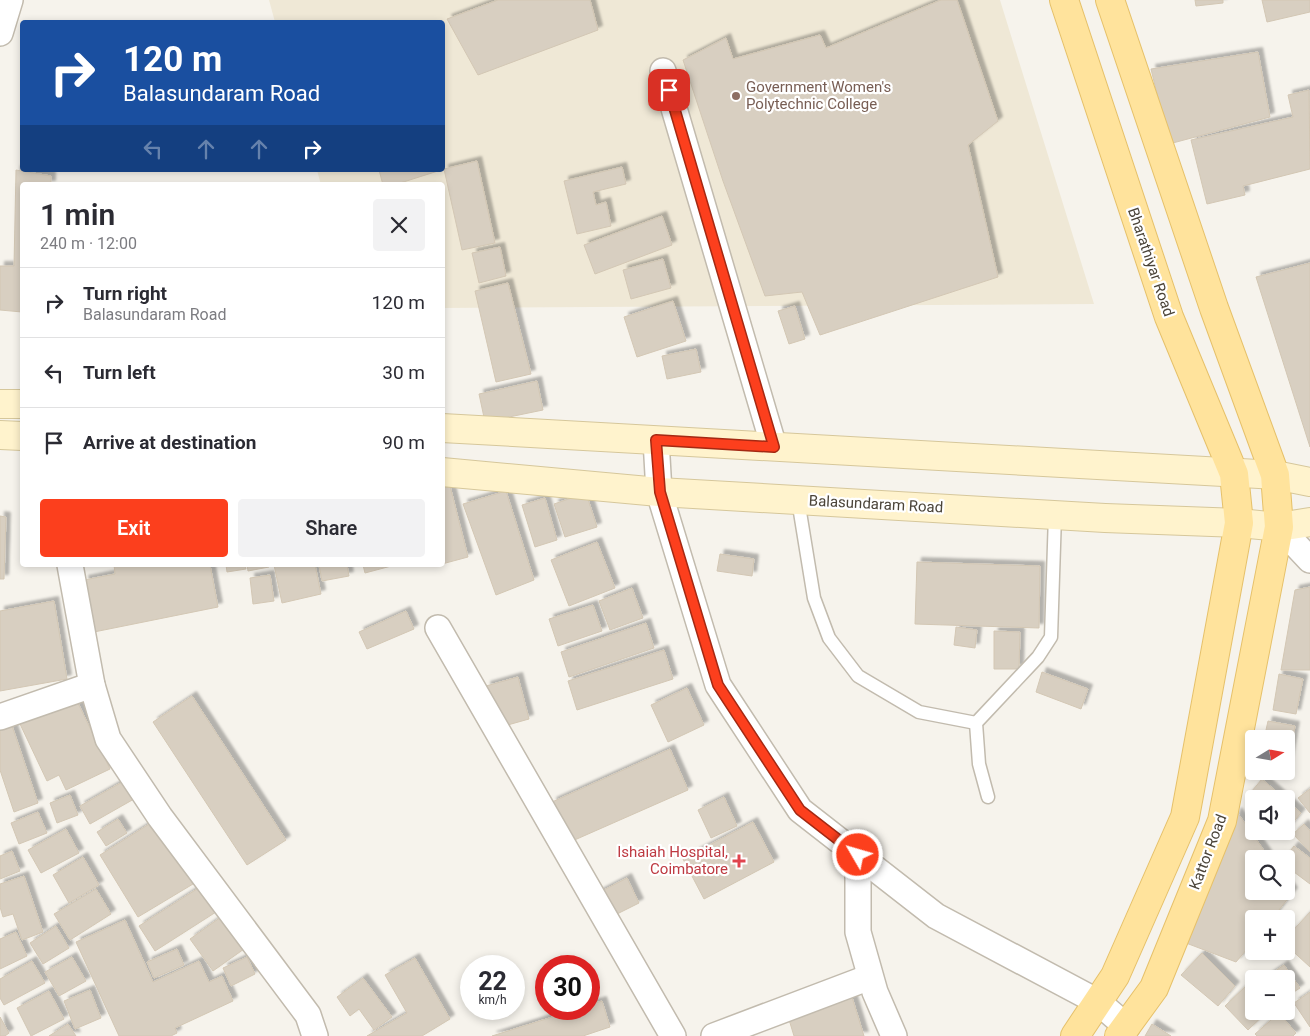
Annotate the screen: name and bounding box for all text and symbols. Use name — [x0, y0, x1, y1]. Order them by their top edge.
text: 120 m — [123, 39, 222, 80]
icon: right — [40, 40, 105, 105]
pin — [648, 69, 690, 111]
icon: arrive — [655, 76, 683, 104]
place label: Government Women's Polytechnic College — [746, 78, 891, 113]
text: Balasundaram Road — [123, 81, 320, 106]
marker: Government Women's Polytechnic College — [730, 90, 742, 102]
icon: left — [139, 135, 167, 163]
icon: ahead — [192, 135, 220, 163]
icon: ahead — [245, 135, 273, 163]
icon: right — [298, 135, 326, 163]
text: 1 min — [40, 197, 115, 232]
button: close — [373, 199, 425, 251]
street label: Bharathiyar Road — [1124, 205, 1178, 319]
text: 240 m · 12:00 — [40, 234, 137, 253]
text: Turn right — [83, 282, 167, 305]
icon: right — [40, 289, 68, 317]
text: 120 m — [372, 291, 425, 314]
text: Balasundaram Road — [83, 305, 226, 324]
icon: left — [40, 359, 68, 387]
text: Turn left — [83, 361, 156, 384]
text: 30 m — [382, 361, 425, 384]
icon: arrive — [40, 429, 68, 457]
text: Arrive at destination — [83, 431, 256, 454]
text: 90 m — [382, 431, 425, 454]
street label: Balasundaram Road — [808, 491, 944, 517]
button: Exit — [40, 499, 228, 557]
button: Share — [238, 499, 425, 557]
north arrow — [1245, 730, 1295, 780]
map controls — [1245, 730, 1295, 1020]
button: sound — [1245, 790, 1295, 840]
street label: Kattor Road — [1185, 812, 1231, 892]
position arrow — [831, 828, 883, 880]
place label: Ishaiah Hospital, Coimbatore — [617, 843, 728, 878]
button: search — [1245, 850, 1295, 900]
marker: Ishaiah Hospital, Coimbatore — [732, 854, 746, 868]
button: + — [1245, 910, 1295, 960]
speed limit sign: 30 — [535, 955, 600, 1020]
text: 22 — [478, 967, 507, 996]
button: − — [1245, 970, 1295, 1020]
text: km/h — [478, 993, 507, 1007]

